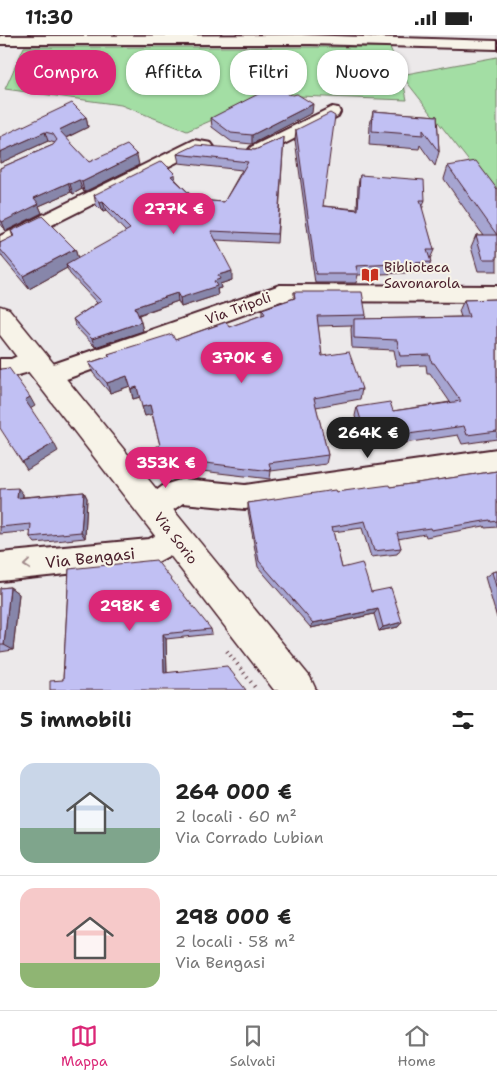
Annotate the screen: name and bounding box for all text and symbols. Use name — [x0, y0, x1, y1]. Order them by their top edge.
text: 11:30 — [25, 5, 73, 30]
chip: Compra — [15, 50, 116, 95]
chip: Affitta — [126, 50, 220, 95]
chip: Filtri — [230, 50, 307, 95]
chip: Nuovo — [317, 50, 408, 95]
pin: 277K € — [133, 193, 215, 235]
text: 277K € — [144, 198, 204, 219]
place label: Biblioteca Savonarola — [384, 258, 460, 292]
library icon: Biblioteca Savonarola — [360, 265, 380, 285]
street label: Via Tripoli — [203, 288, 273, 328]
pin: 370K € — [201, 341, 283, 384]
text: 370K € — [212, 347, 272, 368]
pin: 264K € — [327, 417, 409, 459]
text: 264K € — [338, 422, 398, 443]
pin: 353K € — [125, 447, 207, 489]
text: 353K € — [136, 452, 196, 473]
street label: Via Sorio — [150, 508, 202, 568]
street label: Via Bengasi — [44, 543, 136, 573]
one-way arrow — [22, 559, 30, 570]
pin: 298K € — [89, 589, 171, 632]
text: 298K € — [100, 595, 160, 616]
text: 5 immobili — [20, 706, 132, 734]
icon: filters — [449, 706, 477, 734]
text: 264 000 € — [175, 778, 292, 806]
icon: home — [60, 783, 120, 843]
text: 2 locali · 60 m² — [175, 806, 297, 827]
text: Via Corrado Lubian — [175, 827, 324, 848]
text: 298 000 € — [175, 903, 291, 931]
icon: home — [60, 908, 120, 968]
text: 2 locali · 58 m² — [175, 931, 295, 952]
text: Via Bengasi — [175, 952, 265, 973]
tab: Mappa — [61, 1022, 108, 1070]
tab: Salvati — [230, 1022, 275, 1070]
tab: Home — [397, 1022, 436, 1070]

